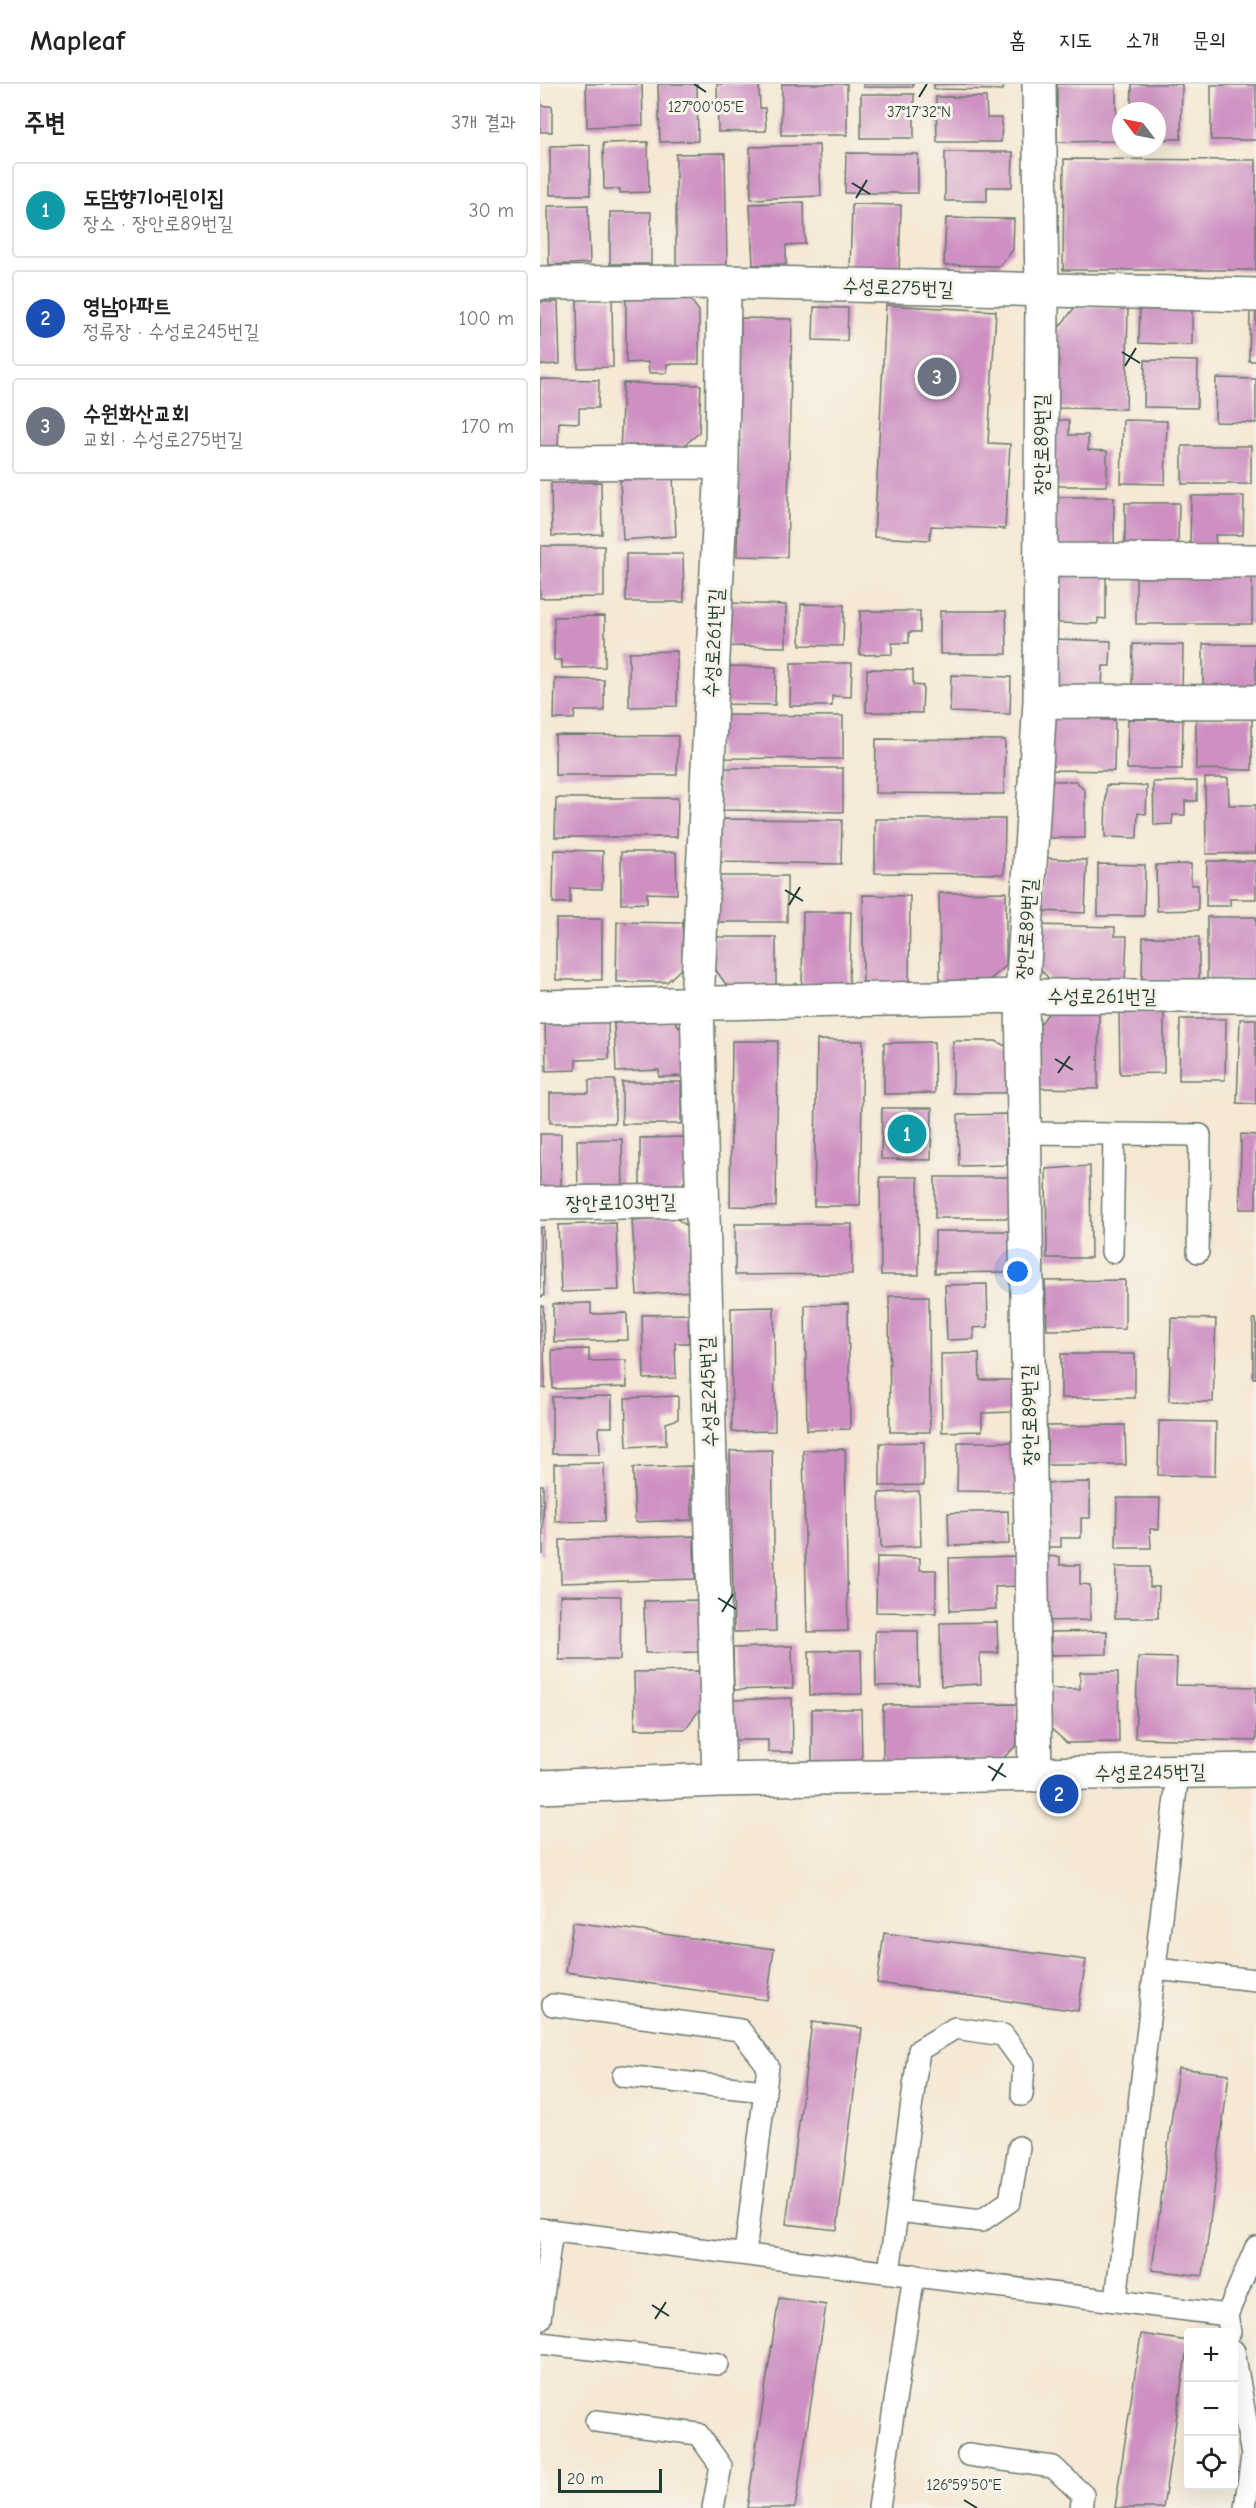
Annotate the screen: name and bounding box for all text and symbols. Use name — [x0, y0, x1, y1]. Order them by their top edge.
text: Mapleaf — [30, 25, 125, 57]
text: 홈 — [1009, 28, 1026, 52]
text: 지도 — [1059, 28, 1092, 52]
text: 소개 — [1125, 28, 1159, 52]
text: 문의 — [1192, 28, 1226, 52]
text: 127°00'05"E — [668, 98, 744, 116]
north arrow — [1112, 102, 1166, 156]
text: 37°17'32"N — [887, 103, 951, 121]
text: 주변 — [24, 108, 66, 138]
text: 3개 결과 — [451, 111, 516, 134]
text: 도담향기어린이집 — [83, 185, 225, 211]
text: 1 — [42, 199, 49, 222]
text: 30 m — [468, 199, 514, 222]
text: 장소 · 장안로89번길 — [83, 212, 233, 235]
street label: 수성로275번길 — [842, 274, 954, 301]
text: 영남아파트 — [83, 293, 172, 319]
text: 2 — [41, 307, 50, 330]
text: 100 m — [459, 307, 514, 330]
text: 정류장 · 수성로245번길 — [83, 320, 260, 343]
pin: 3 — [918, 354, 956, 400]
street label: 장안로89번길 — [1030, 393, 1053, 495]
text: 수원화산교회 — [83, 401, 189, 427]
text: 3 — [41, 415, 50, 438]
text: 170 m — [461, 415, 514, 438]
text: 교회 · 수성로275번길 — [83, 428, 243, 451]
street label: 수성로261번길 — [699, 588, 728, 698]
street label: 장안로89번길 — [1011, 878, 1042, 980]
street label: 수성로261번길 — [1047, 985, 1157, 1008]
pin: 1 — [888, 1112, 926, 1156]
street label: 장안로103번길 — [565, 1190, 677, 1215]
your location — [1003, 1257, 1032, 1286]
street label: 수성로245번길 — [695, 1336, 722, 1448]
street label: 장안로89번길 — [1017, 1364, 1042, 1466]
street label: 수성로245번길 — [1094, 1760, 1206, 1785]
pin: 2 — [1040, 1772, 1078, 1816]
map controls — [1184, 2328, 1238, 2490]
button: + — [1184, 2328, 1238, 2382]
button: − — [1184, 2382, 1238, 2436]
button: locate — [1184, 2436, 1238, 2490]
scale bar — [558, 2466, 662, 2494]
text: 20 m — [567, 2470, 604, 2488]
text: 126°59'50"E — [926, 2476, 1002, 2494]

